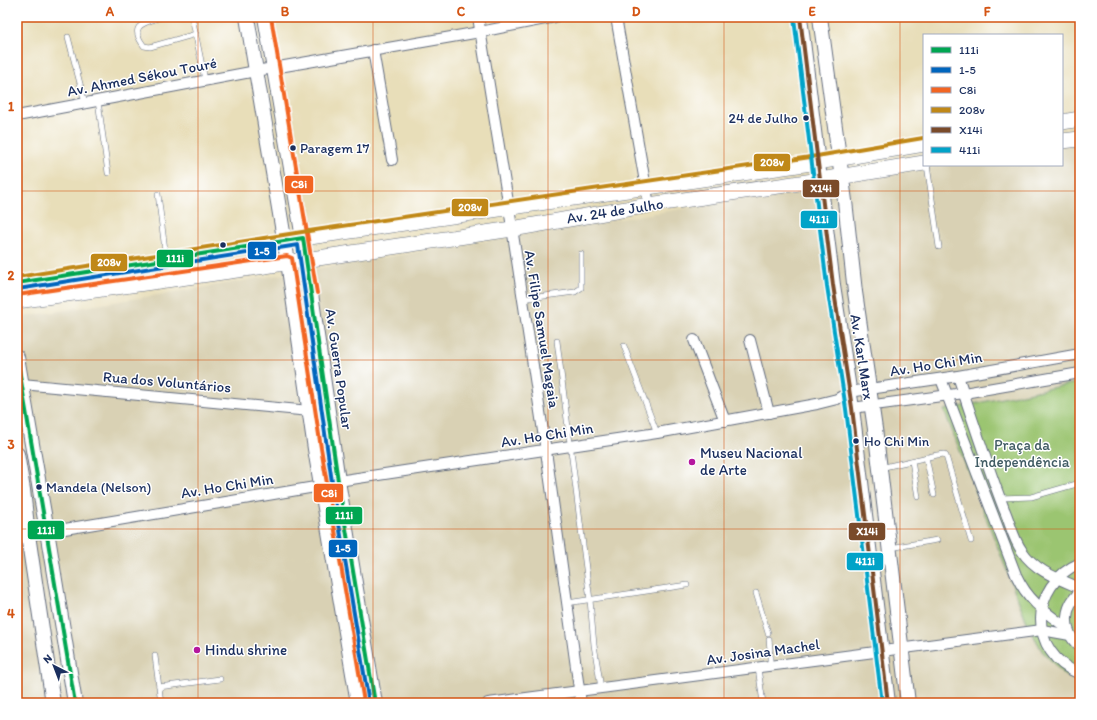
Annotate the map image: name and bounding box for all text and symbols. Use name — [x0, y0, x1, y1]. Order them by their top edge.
text: A — [105, 4, 115, 19]
text: B — [281, 4, 290, 19]
text: C — [457, 4, 466, 19]
text: D — [632, 4, 641, 19]
text: E — [808, 4, 816, 19]
text: F — [984, 4, 991, 19]
legend — [923, 34, 1063, 166]
text: 111i — [959, 43, 979, 57]
street label: Av. Ahmed Sékou Touré — [66, 54, 218, 100]
text: 1-5 — [959, 63, 976, 77]
text: C8i — [959, 83, 976, 97]
text: 1 — [8, 99, 14, 114]
text: 208v — [959, 103, 985, 117]
place label: 24 de Julho — [729, 110, 798, 127]
marker: 24 de Julho — [801, 113, 811, 123]
text: X14i — [959, 123, 983, 137]
place label: Paragem 17 — [300, 140, 370, 157]
marker: Paragem 17 — [288, 143, 298, 153]
text: 411i — [959, 143, 980, 157]
line badge: 208v — [753, 153, 791, 172]
text: 208v — [760, 156, 785, 169]
line badge: C8i — [284, 175, 314, 194]
text: C8i — [291, 178, 307, 191]
line badge: X14i — [802, 179, 840, 198]
text: X14i — [810, 182, 832, 195]
street label: Av. 24 de Julho — [565, 194, 665, 228]
line badge: 208v — [451, 198, 489, 217]
text: 208v — [458, 201, 483, 214]
line badge: 411i — [800, 210, 838, 229]
text: 411i — [809, 213, 829, 226]
unlabelled marker — [218, 240, 228, 250]
line badge: 1-5 — [247, 241, 277, 260]
text: 1-5 — [254, 245, 270, 258]
line badge: 111i — [156, 249, 194, 268]
street label: Av. Filipe Samuel Magaia — [521, 249, 563, 409]
text: 111i — [166, 252, 184, 265]
line badge: 208v — [90, 253, 128, 272]
text: 208v — [97, 256, 122, 269]
text: 2 — [8, 268, 15, 283]
street label: Av. Guerra Popular — [322, 307, 356, 431]
street label: Av. Karl Marx — [846, 313, 878, 401]
street label: Av. Ho Chi Min — [889, 348, 983, 380]
street label: Rua dos Voluntários — [102, 367, 232, 397]
street label: Av. Ho Chi Min — [500, 419, 594, 451]
place label: Ho Chi Min — [864, 433, 930, 450]
marker: Ho Chi Min — [851, 436, 861, 446]
park label: Praça da Independência — [974, 436, 1070, 471]
text: 3 — [7, 437, 15, 452]
place label: Museu Nacional de Arte — [700, 444, 803, 479]
marker: Museu Nacional de Arte — [687, 457, 697, 467]
street label: Av. Ho Chi Min — [180, 470, 274, 502]
place label: Mandela (Nelson) — [46, 479, 151, 496]
marker: Mandela (Nelson) — [34, 482, 44, 492]
line badge: C8i — [313, 483, 344, 503]
text: C8i — [321, 487, 337, 500]
line badge: 111i — [325, 506, 363, 525]
text: 111i — [335, 509, 353, 522]
line badge: 111i — [27, 520, 65, 540]
line badge: X14i — [848, 522, 886, 541]
text: 111i — [37, 524, 55, 537]
text: X14i — [856, 525, 878, 538]
line badge: 1-5 — [328, 539, 358, 558]
text: 1-5 — [335, 542, 351, 555]
line badge: 411i — [846, 552, 884, 571]
text: 411i — [855, 555, 875, 568]
text: 4 — [7, 606, 15, 621]
street label: Av. Josina Machel — [705, 635, 821, 669]
place label: Hindu shrine — [205, 641, 287, 659]
marker: Hindu shrine — [192, 645, 202, 655]
north arrow — [34, 646, 74, 686]
text: N — [41, 652, 55, 666]

